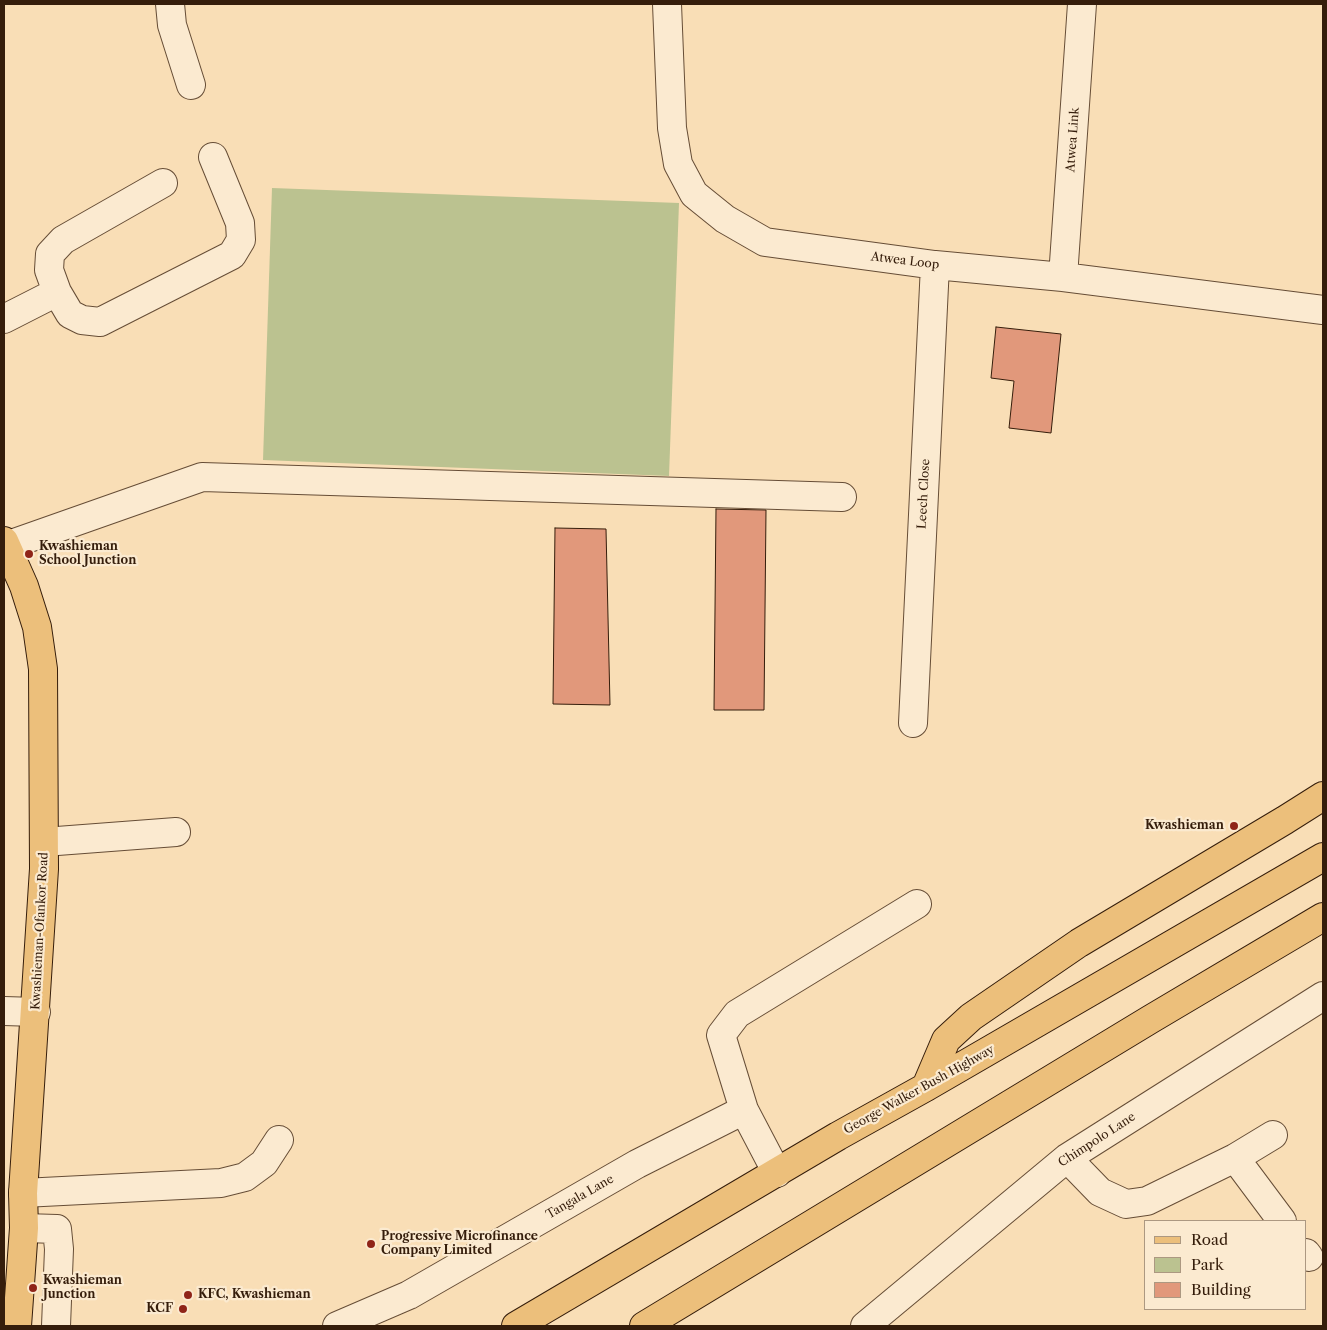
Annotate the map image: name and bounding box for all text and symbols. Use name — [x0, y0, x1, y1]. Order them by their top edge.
street label: Atwea Link — [1064, 107, 1082, 173]
street label: Atwea Loop — [870, 250, 940, 272]
street label: Leech Close — [915, 458, 933, 530]
place label: Kwashieman School Junction — [39, 540, 136, 568]
marker: Kwashieman School Junction — [23, 548, 35, 560]
place label: Kwashieman — [1145, 819, 1224, 833]
marker: Kwashieman — [1228, 820, 1240, 832]
street label: Kwashieman-Ofankor Road — [29, 852, 51, 1010]
street label: George Walker Bush Highway — [841, 1043, 997, 1137]
street label: Chimpolo Lane — [1056, 1110, 1138, 1170]
street label: Tangala Lane — [544, 1172, 616, 1222]
legend — [1144, 1220, 1307, 1310]
place label: Progressive Microfinance Company Limited — [381, 1230, 538, 1258]
text: Road — [1191, 1230, 1228, 1249]
marker: Progressive Microfinance Company Limited — [365, 1238, 377, 1250]
text: Park — [1191, 1255, 1224, 1274]
place label: Kwashieman Junction — [43, 1274, 122, 1302]
text: Building — [1191, 1280, 1251, 1299]
marker: Kwashieman Junction — [27, 1282, 39, 1294]
place label: KFC, Kwashieman — [198, 1288, 311, 1302]
marker: KFC, Kwashieman — [182, 1289, 194, 1301]
place label: KCF — [146, 1302, 173, 1316]
marker: KCF — [177, 1303, 189, 1315]

